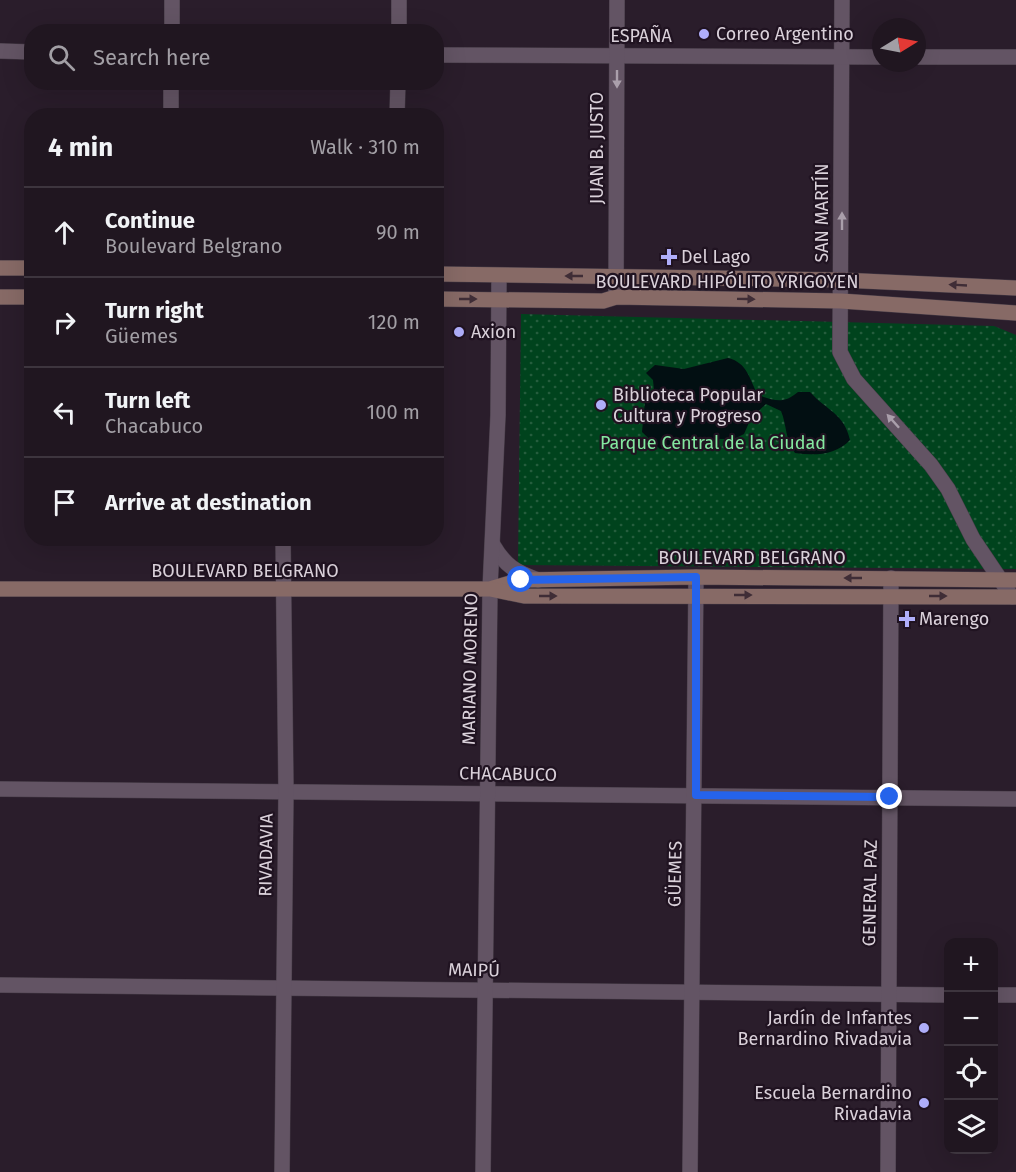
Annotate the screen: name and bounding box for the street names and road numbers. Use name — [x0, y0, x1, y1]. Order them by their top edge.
street label: ESPAÑA — [610, 24, 672, 47]
street label: JUAN B. JUSTO — [586, 92, 608, 204]
street label: SAN MARTÍN — [810, 164, 833, 262]
street label: BOULEVARD HIPÓLITO YRIGOYEN — [595, 271, 859, 293]
street label: BOULEVARD BELGRANO — [658, 547, 846, 569]
street label: BOULEVARD BELGRANO — [151, 560, 339, 582]
street label: MARIANO MORENO — [458, 593, 482, 745]
street label: CHACABUCO — [459, 762, 557, 786]
street label: RIVADAVIA — [254, 812, 278, 897]
street label: GENERAL PAZ — [858, 839, 882, 947]
street label: GÜEMES — [663, 841, 687, 907]
street label: MAIPÚ — [448, 958, 500, 981]

